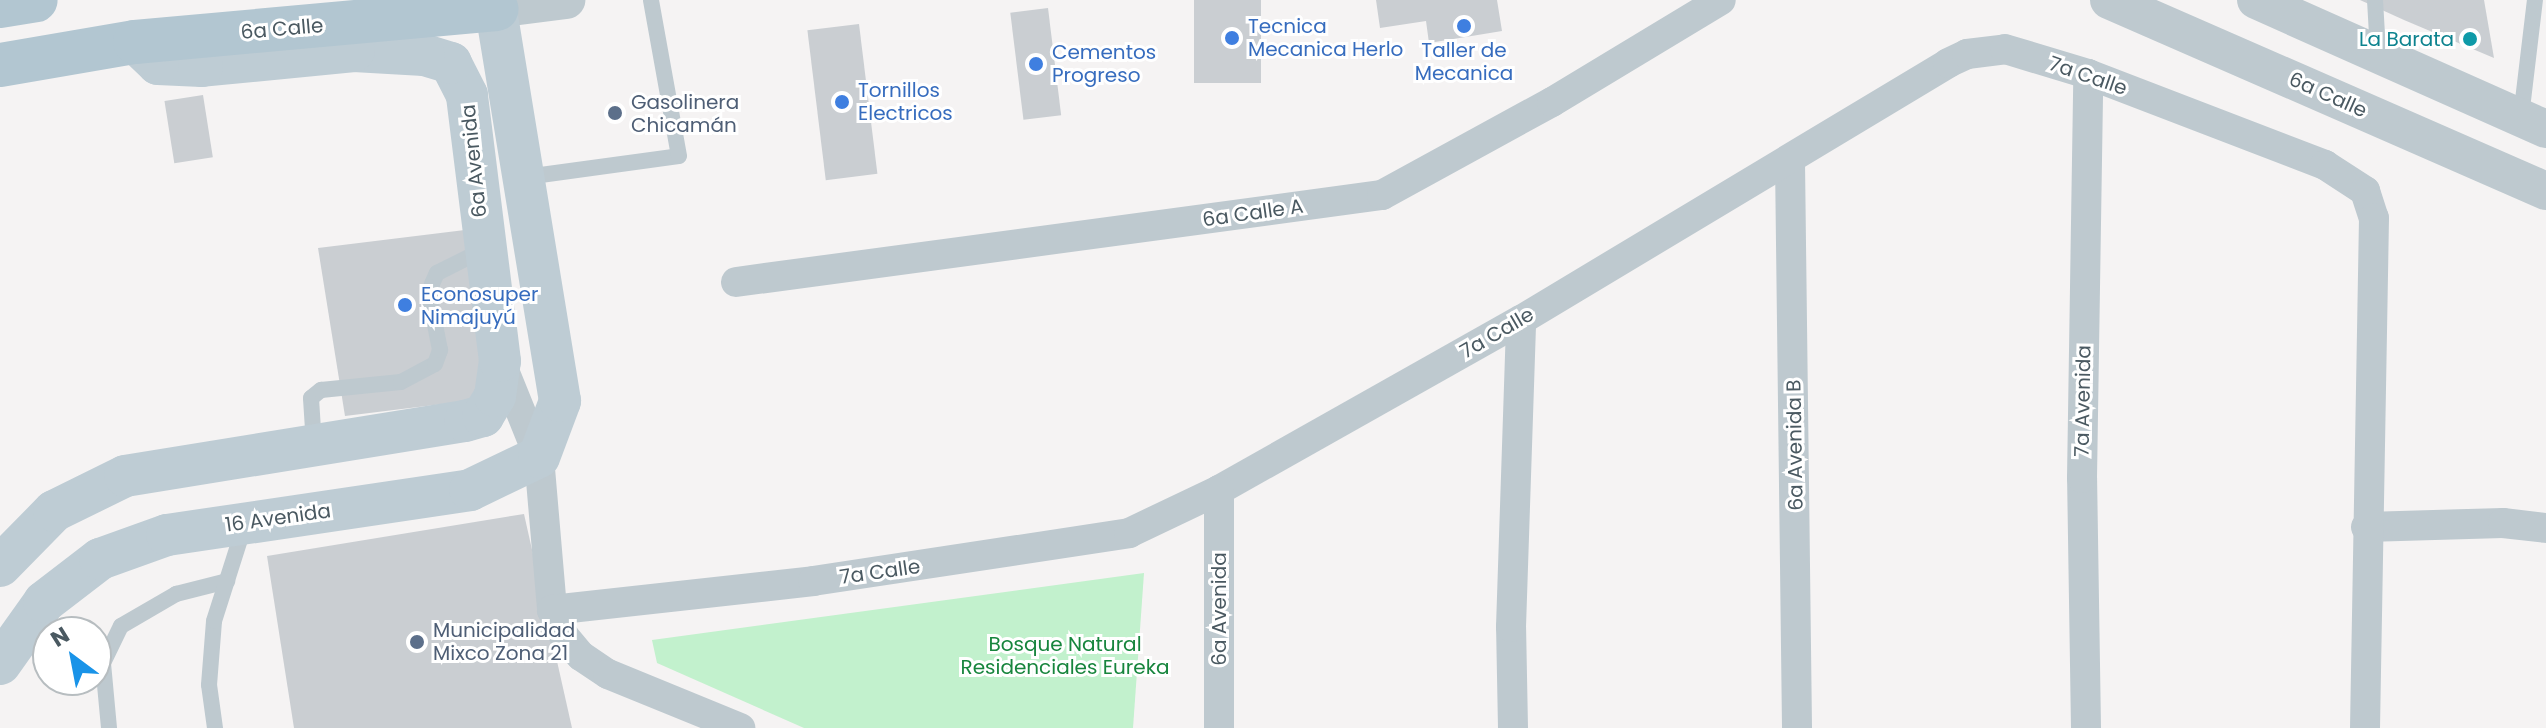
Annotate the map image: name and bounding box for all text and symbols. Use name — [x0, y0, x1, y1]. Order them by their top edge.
street label: 6a Calle — [240, 13, 324, 45]
place label: Tecnica Mecanica Herlo — [1248, 14, 1403, 61]
marker: Taller de Mecanica — [1455, 17, 1473, 35]
place label: La Barata — [2359, 27, 2454, 51]
marker: Tecnica Mecanica Herlo — [1223, 29, 1241, 47]
marker: La Barata — [2461, 30, 2479, 48]
place label: Taller de Mecanica — [1415, 38, 1513, 85]
place label: Cementos Progreso — [1052, 40, 1156, 87]
street label: 7a Calle — [2046, 51, 2130, 101]
marker: Cementos Progreso — [1027, 55, 1045, 73]
street label: 6a Calle — [2285, 67, 2371, 123]
place label: Tornillos Electricos — [858, 78, 953, 125]
place label: Gasolinera Chicamán — [631, 90, 739, 137]
marker: Tornillos Electricos — [833, 93, 851, 111]
street label: 6a Avenida — [456, 103, 492, 219]
marker: Gasolinera Chicamán — [606, 104, 624, 122]
street label: 6a Calle A — [1201, 194, 1305, 232]
place label: Econosuper Nimajuyú — [421, 282, 538, 329]
marker: Econosuper Nimajuyú — [396, 296, 414, 314]
street label: 7a Calle — [1456, 302, 1538, 364]
street label: 7a Avenida — [2070, 345, 2096, 457]
street label: 6a Avenida B — [1782, 379, 1808, 511]
street label: 16 Avenida — [224, 499, 332, 537]
street label: 6a Avenida — [1207, 552, 1231, 666]
street label: 7a Calle — [838, 554, 922, 590]
north arrow — [32, 616, 112, 696]
place label: Municipalidad Mixco Zona 21 — [433, 618, 575, 665]
text: N — [45, 619, 75, 654]
marker: Municipalidad Mixco Zona 21 — [408, 633, 426, 651]
park label: Bosque Natural Residenciales Eureka — [960, 633, 1170, 680]

